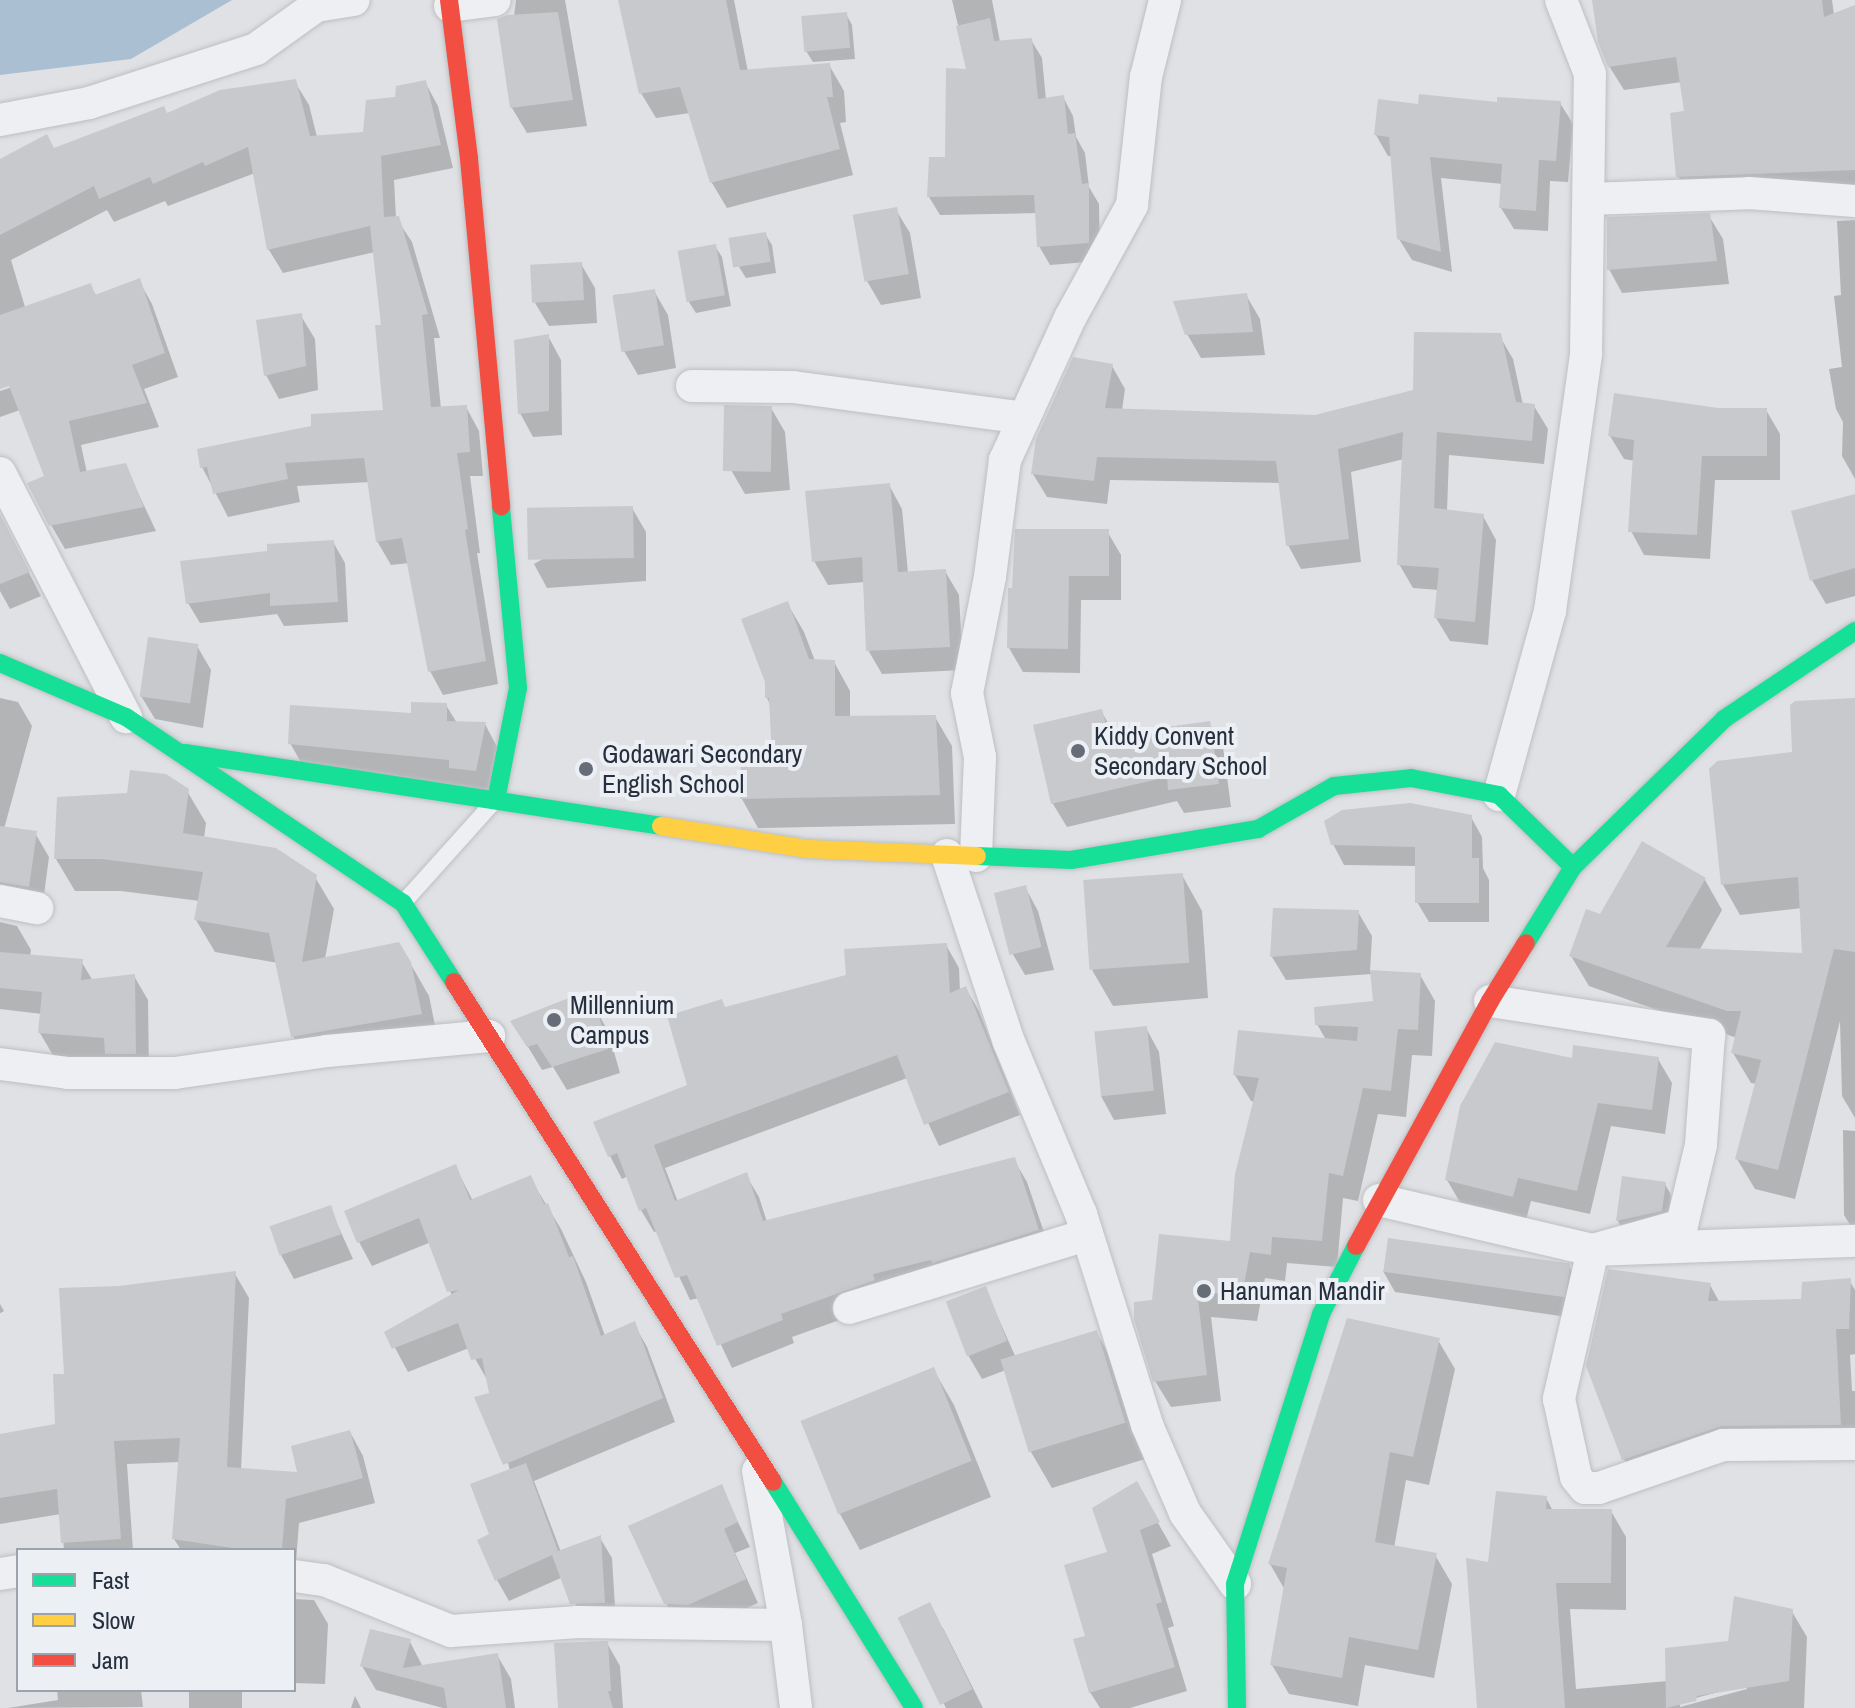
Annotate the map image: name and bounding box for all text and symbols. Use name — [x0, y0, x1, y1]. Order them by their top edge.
place label: Kiddy Convent Secondary School — [1094, 720, 1267, 782]
place label: Godawari Secondary English School — [602, 738, 802, 800]
marker: Kiddy Convent Secondary School — [1069, 742, 1087, 760]
marker: Godawari Secondary English School — [577, 760, 595, 778]
place label: Millennium Campus — [570, 989, 674, 1050]
marker: Millennium Campus — [545, 1011, 563, 1029]
place label: Hanuman Mandir — [1220, 1275, 1385, 1307]
marker: Hanuman Mandir — [1195, 1282, 1213, 1300]
legend — [16, 1548, 296, 1692]
text: Fast — [92, 1564, 129, 1596]
text: Slow — [92, 1604, 135, 1636]
text: Jam — [92, 1644, 129, 1676]

